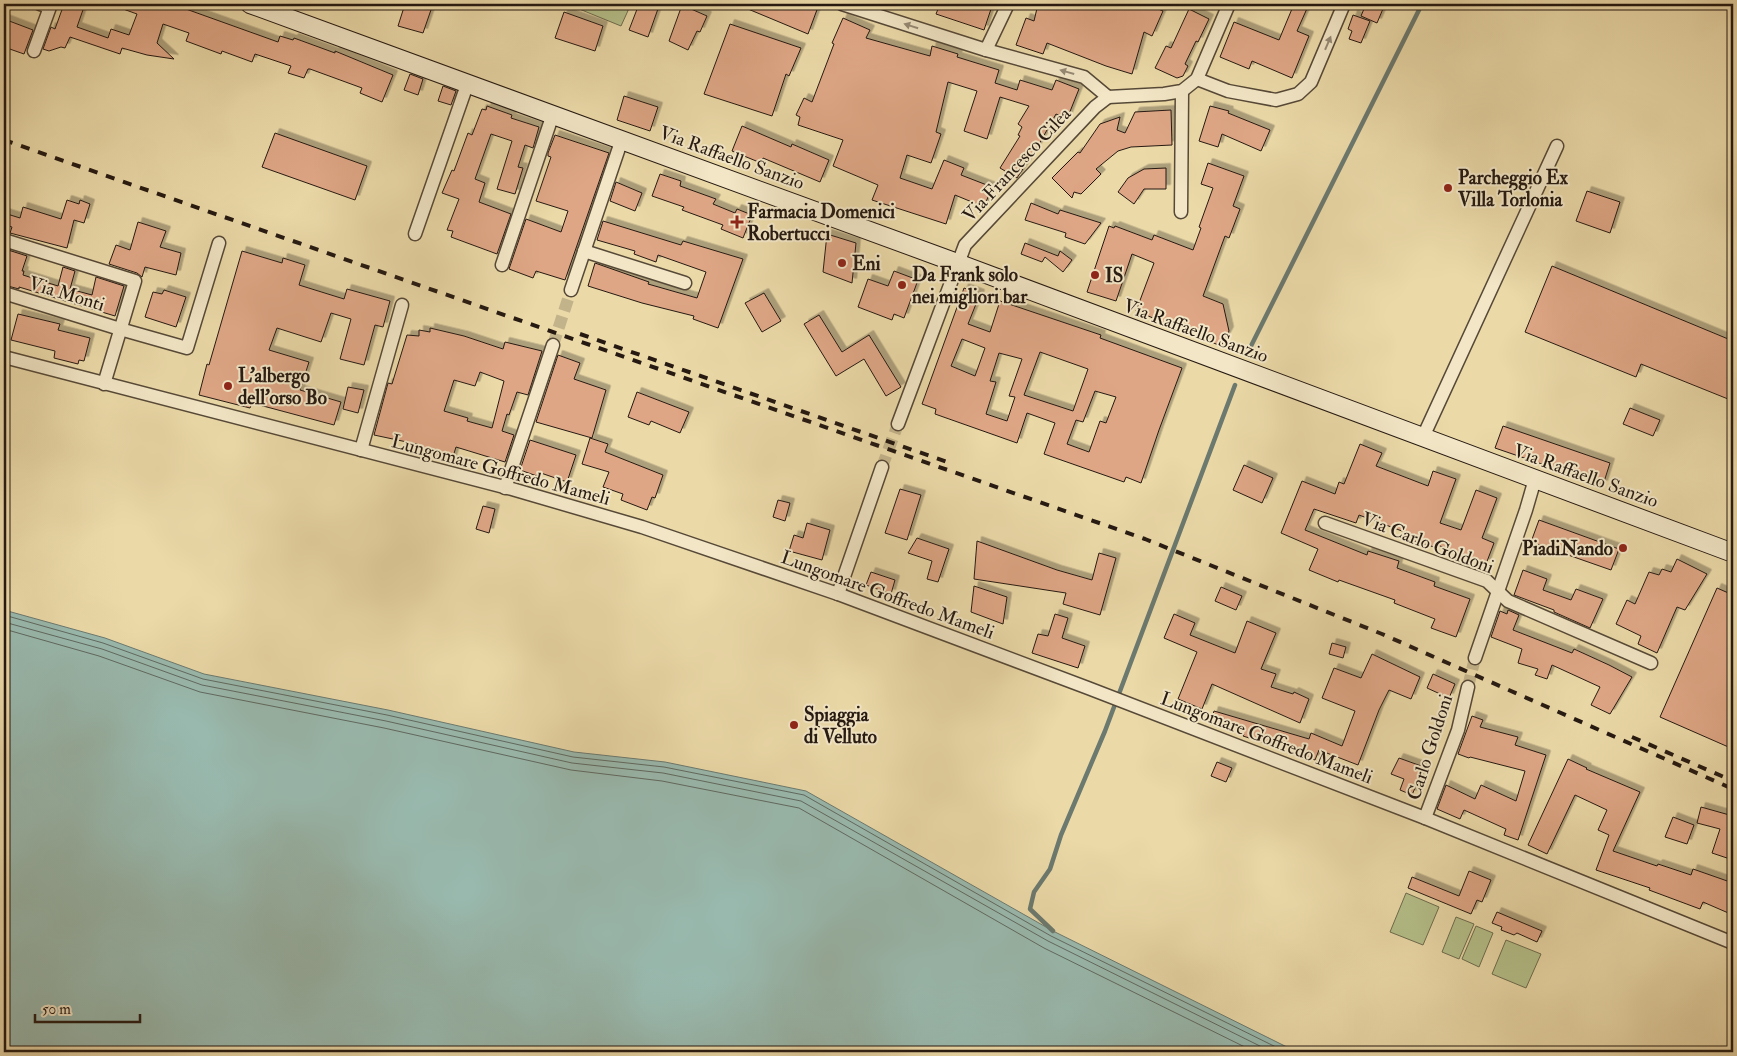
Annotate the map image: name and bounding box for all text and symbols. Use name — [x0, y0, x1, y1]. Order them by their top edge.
one-way arrow — [904, 22, 919, 29]
one-way arrow — [1324, 36, 1332, 50]
one-way arrow — [1059, 68, 1074, 76]
street label: Via Francesco Cilea — [957, 102, 1076, 227]
street label: Via Raffaello Sanzio — [656, 121, 807, 195]
place label: Parcheggio Ex Villa Torlonia — [1457, 166, 1569, 212]
marker: Parcheggio Ex Villa Torlonia — [1442, 182, 1454, 194]
place label: Farmacia Domenici Robertucci — [747, 200, 895, 246]
marker: Farmacia Domenici Robertucci — [731, 216, 743, 228]
place label: Eni — [852, 252, 881, 276]
marker: Eni — [836, 257, 848, 269]
place label: Da Frank solo nei migliori bar — [911, 263, 1028, 310]
place label: IS — [1105, 264, 1123, 288]
marker: IS — [1089, 269, 1101, 281]
street label: Via Monti — [26, 271, 108, 317]
marker: Da Frank solo nei migliori bar — [896, 279, 908, 291]
street label: Via Raffaello Sanzio — [1120, 294, 1271, 368]
place label: L'albergo dell'orso Bo — [238, 364, 327, 410]
marker: L'albergo dell'orso Bo — [222, 380, 234, 392]
street label: Lungomare Goffredo Mameli — [389, 429, 613, 511]
street label: Via Raffaello Sanzio — [1510, 439, 1661, 513]
street label: Via Carlo Goldoni — [1358, 507, 1497, 579]
place label: PiadiNando — [1522, 537, 1613, 561]
marker: PiadiNando — [1617, 542, 1629, 554]
street label: Lungomare Goffredo Mameli — [778, 545, 998, 645]
street label: Lungomare Goffredo Mameli — [1157, 686, 1376, 790]
street label: Carlo Goldoni — [1402, 691, 1458, 803]
place label: Spiaggia di Velluto — [804, 703, 877, 749]
marker: Spiaggia di Velluto — [788, 719, 800, 731]
scale bar — [35, 991, 140, 1023]
text: 50 m — [42, 1000, 71, 1019]

